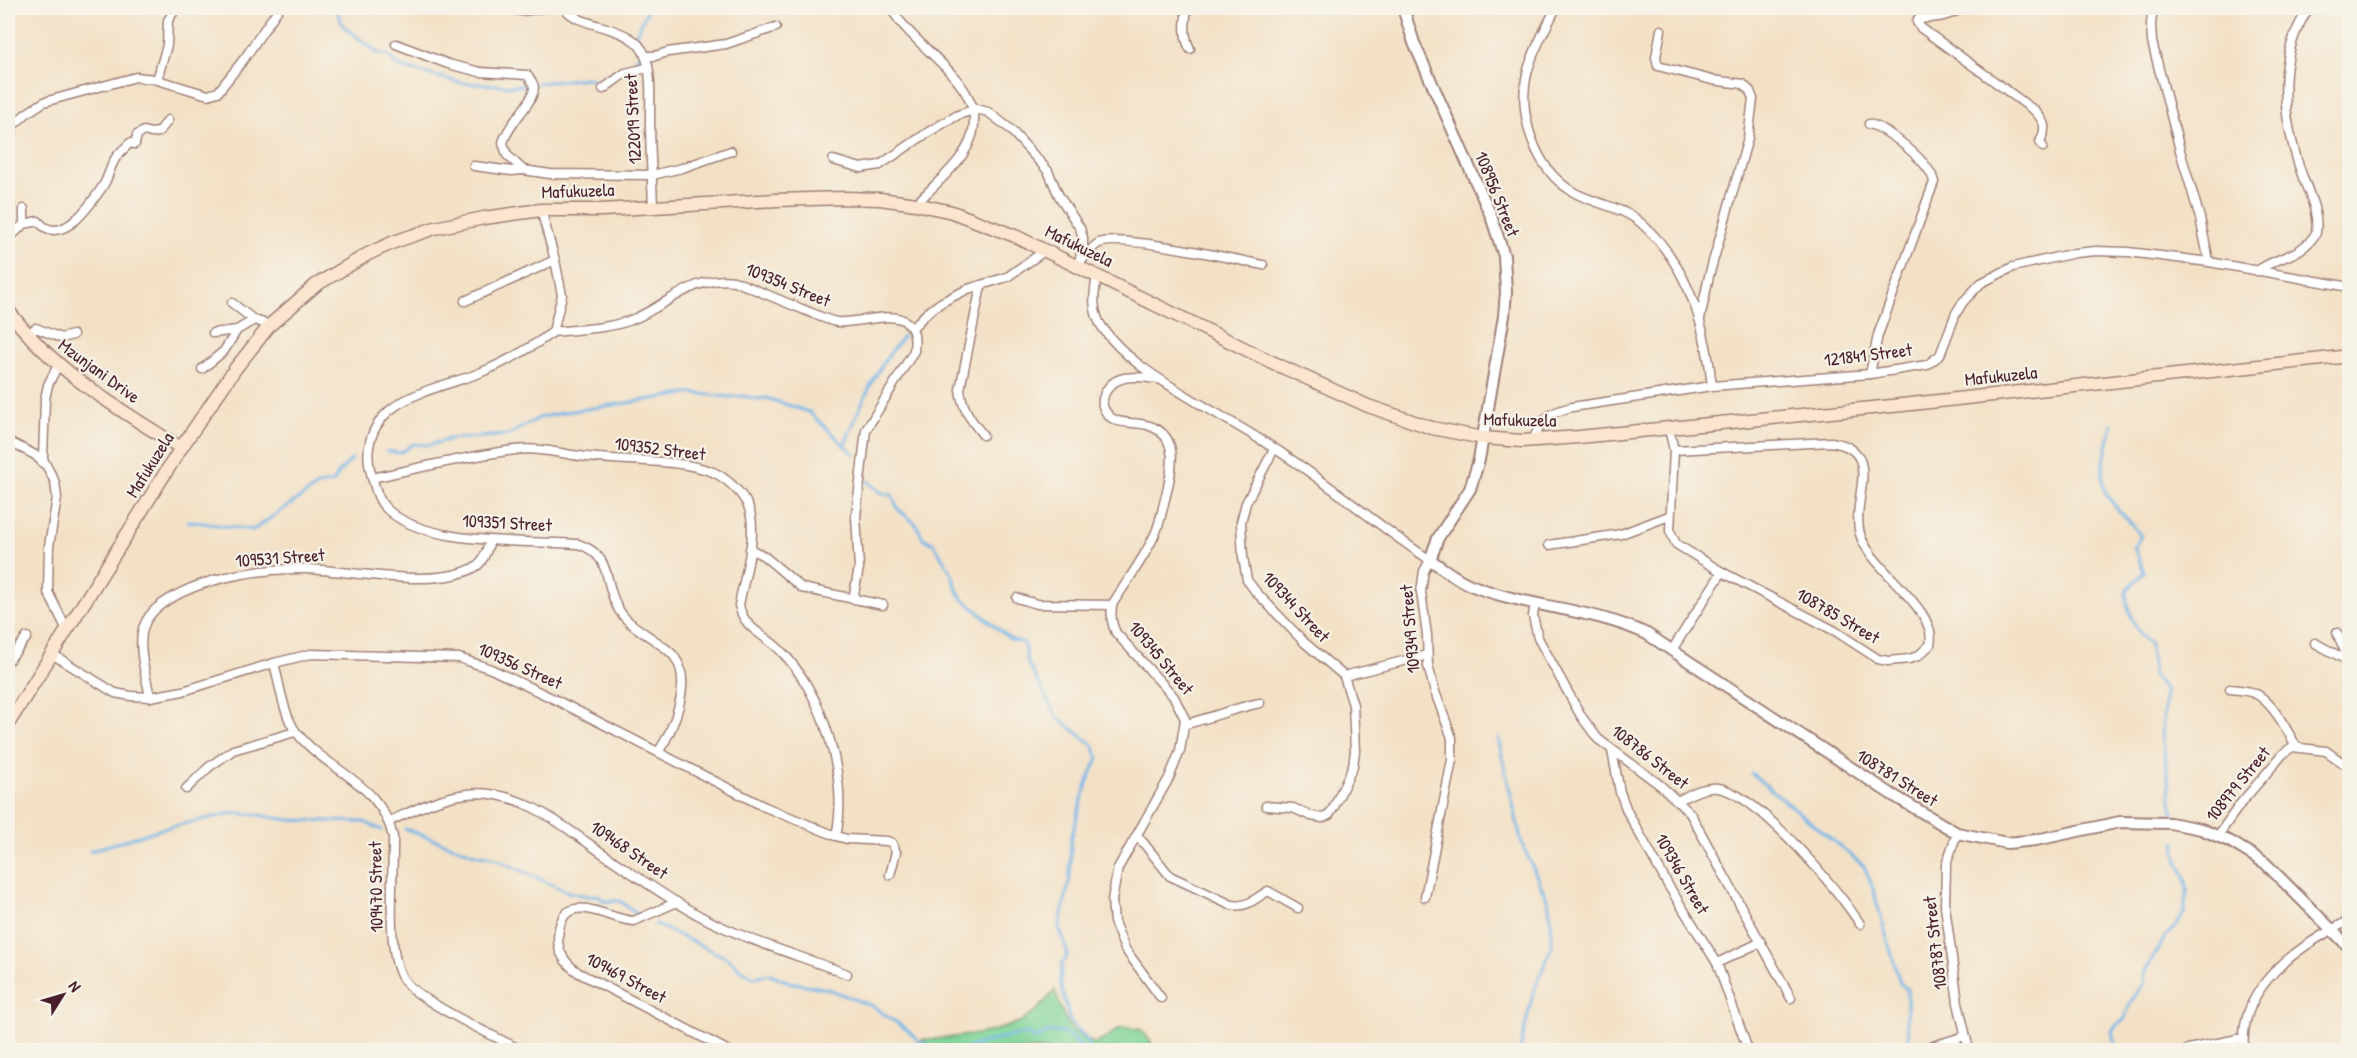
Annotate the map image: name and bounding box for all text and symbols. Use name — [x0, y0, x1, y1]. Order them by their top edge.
street label: 122019 Street — [618, 72, 647, 165]
street label: 108956 Street — [1469, 147, 1526, 241]
street label: Mafukuzela — [541, 177, 615, 204]
street label: Mafukuzela — [1041, 218, 1117, 273]
street label: 109354 Street — [742, 256, 835, 313]
street label: Mzunjani Drive — [53, 332, 145, 409]
street label: 121841 Street — [1822, 337, 1914, 372]
street label: Mafukuzela — [1963, 359, 2038, 392]
street label: Mafukuzela — [1483, 406, 1557, 433]
street label: Mafukuzela — [120, 427, 179, 502]
street label: 109352 Street — [613, 431, 708, 467]
street label: 109351 Street — [462, 508, 553, 537]
street label: 109531 Street — [234, 542, 326, 573]
street label: 109344 Street — [1257, 566, 1336, 648]
street label: 108785 Street — [1792, 582, 1885, 650]
street label: 109349 Street — [1393, 583, 1426, 674]
street label: 109345 Street — [1123, 615, 1200, 701]
street label: 109356 Street — [474, 636, 567, 696]
street label: 108786 Street — [1606, 718, 1695, 795]
street label: 108979 Street — [2199, 740, 2276, 827]
street label: 108781 Street — [1852, 743, 1943, 813]
street label: 109468 Street — [585, 814, 674, 885]
street label: 109346 Street — [1649, 829, 1716, 919]
street label: 109470 Street — [362, 841, 389, 933]
street label: 108787 Street — [1916, 894, 1953, 991]
street label: 109469 Street — [582, 946, 672, 1010]
north arrow — [33, 965, 93, 1025]
text: N — [64, 976, 87, 996]

